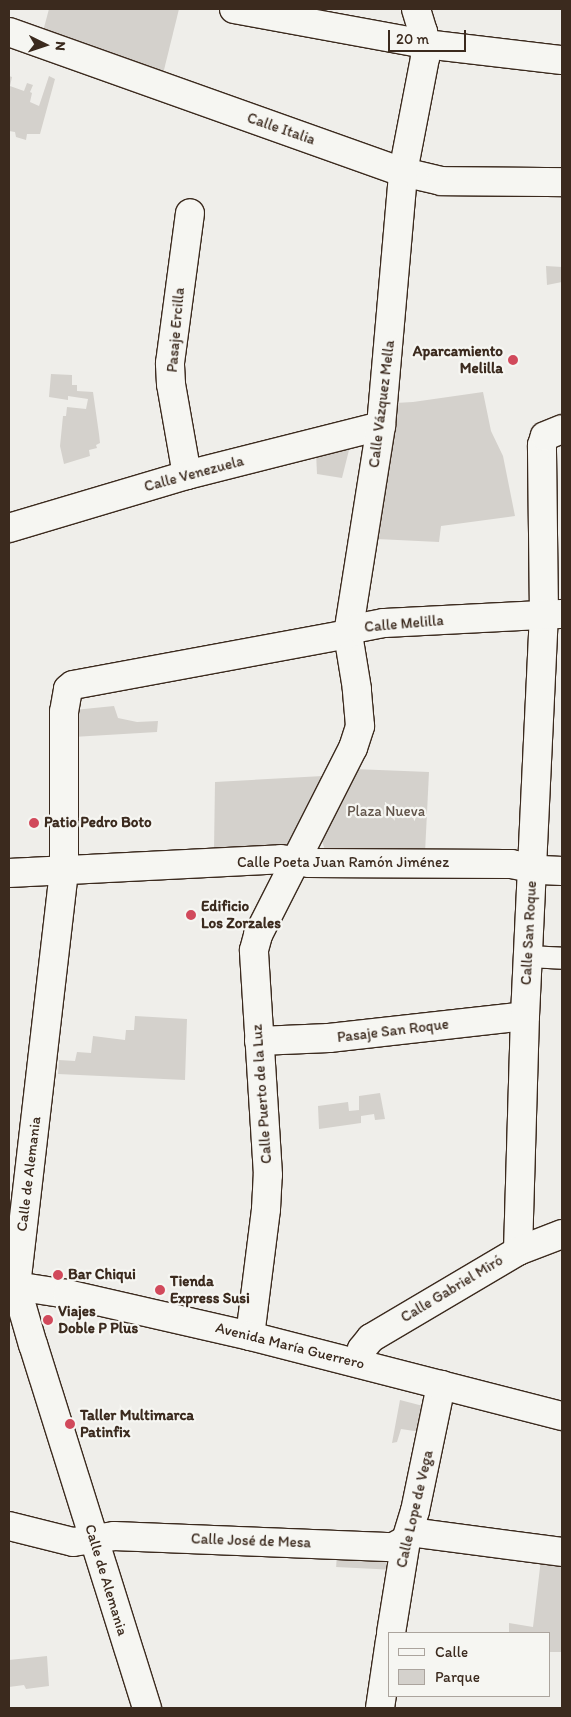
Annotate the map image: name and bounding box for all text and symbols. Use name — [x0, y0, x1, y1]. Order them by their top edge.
north arrow — [20, 20, 70, 70]
scale bar — [391, 20, 468, 52]
text: 20 m — [396, 30, 429, 48]
text: N — [52, 41, 69, 51]
street label: Calle Italia — [244, 109, 318, 149]
street label: Pasaje Ercilla — [163, 287, 189, 373]
street label: Calle Vázquez Mella — [365, 340, 399, 468]
place label: Aparcamiento Melilla — [413, 342, 503, 377]
marker: Aparcamiento Melilla — [507, 354, 519, 366]
street label: Calle Venezuela — [143, 452, 245, 496]
street label: Calle Melilla — [363, 612, 445, 636]
park label: Plaza Nueva — [347, 803, 425, 821]
place label: Patio Pedro Boto — [44, 814, 151, 832]
marker: Patio Pedro Boto — [28, 817, 40, 829]
street label: Calle Poeta Juan Ramón Jiménez — [237, 854, 449, 872]
street label: Calle San Roque — [517, 880, 541, 986]
place label: Edificio Los Zorzales — [201, 897, 281, 932]
marker: Edificio Los Zorzales — [185, 909, 197, 921]
street label: Pasaje San Roque — [336, 1015, 450, 1047]
street label: Calle Puerto de la Luz — [248, 1024, 276, 1164]
street label: Calle de Alemania — [13, 1115, 45, 1233]
street label: Calle Gabriel Miró — [398, 1251, 506, 1327]
place label: Bar Chiqui — [68, 1266, 136, 1284]
marker: Bar Chiqui — [52, 1269, 64, 1281]
place label: Tienda Express Susi — [170, 1272, 250, 1307]
marker: Tienda Express Susi — [154, 1284, 166, 1296]
place label: Viajes Doble P Plus — [58, 1302, 138, 1337]
marker: Viajes Doble P Plus — [42, 1314, 54, 1326]
street label: Avenida María Guerrero — [214, 1319, 366, 1373]
place label: Taller Multimarca Patinfix — [80, 1406, 194, 1441]
marker: Taller Multimarca Patinfix — [64, 1418, 76, 1430]
street label: Calle Lope de Vega — [393, 1449, 437, 1569]
street label: Calle de Alemania — [80, 1522, 132, 1638]
street label: Calle José de Mesa — [191, 1530, 311, 1552]
legend — [388, 1632, 551, 1697]
text: Calle — [435, 1643, 468, 1661]
text: Parque — [435, 1668, 480, 1686]

